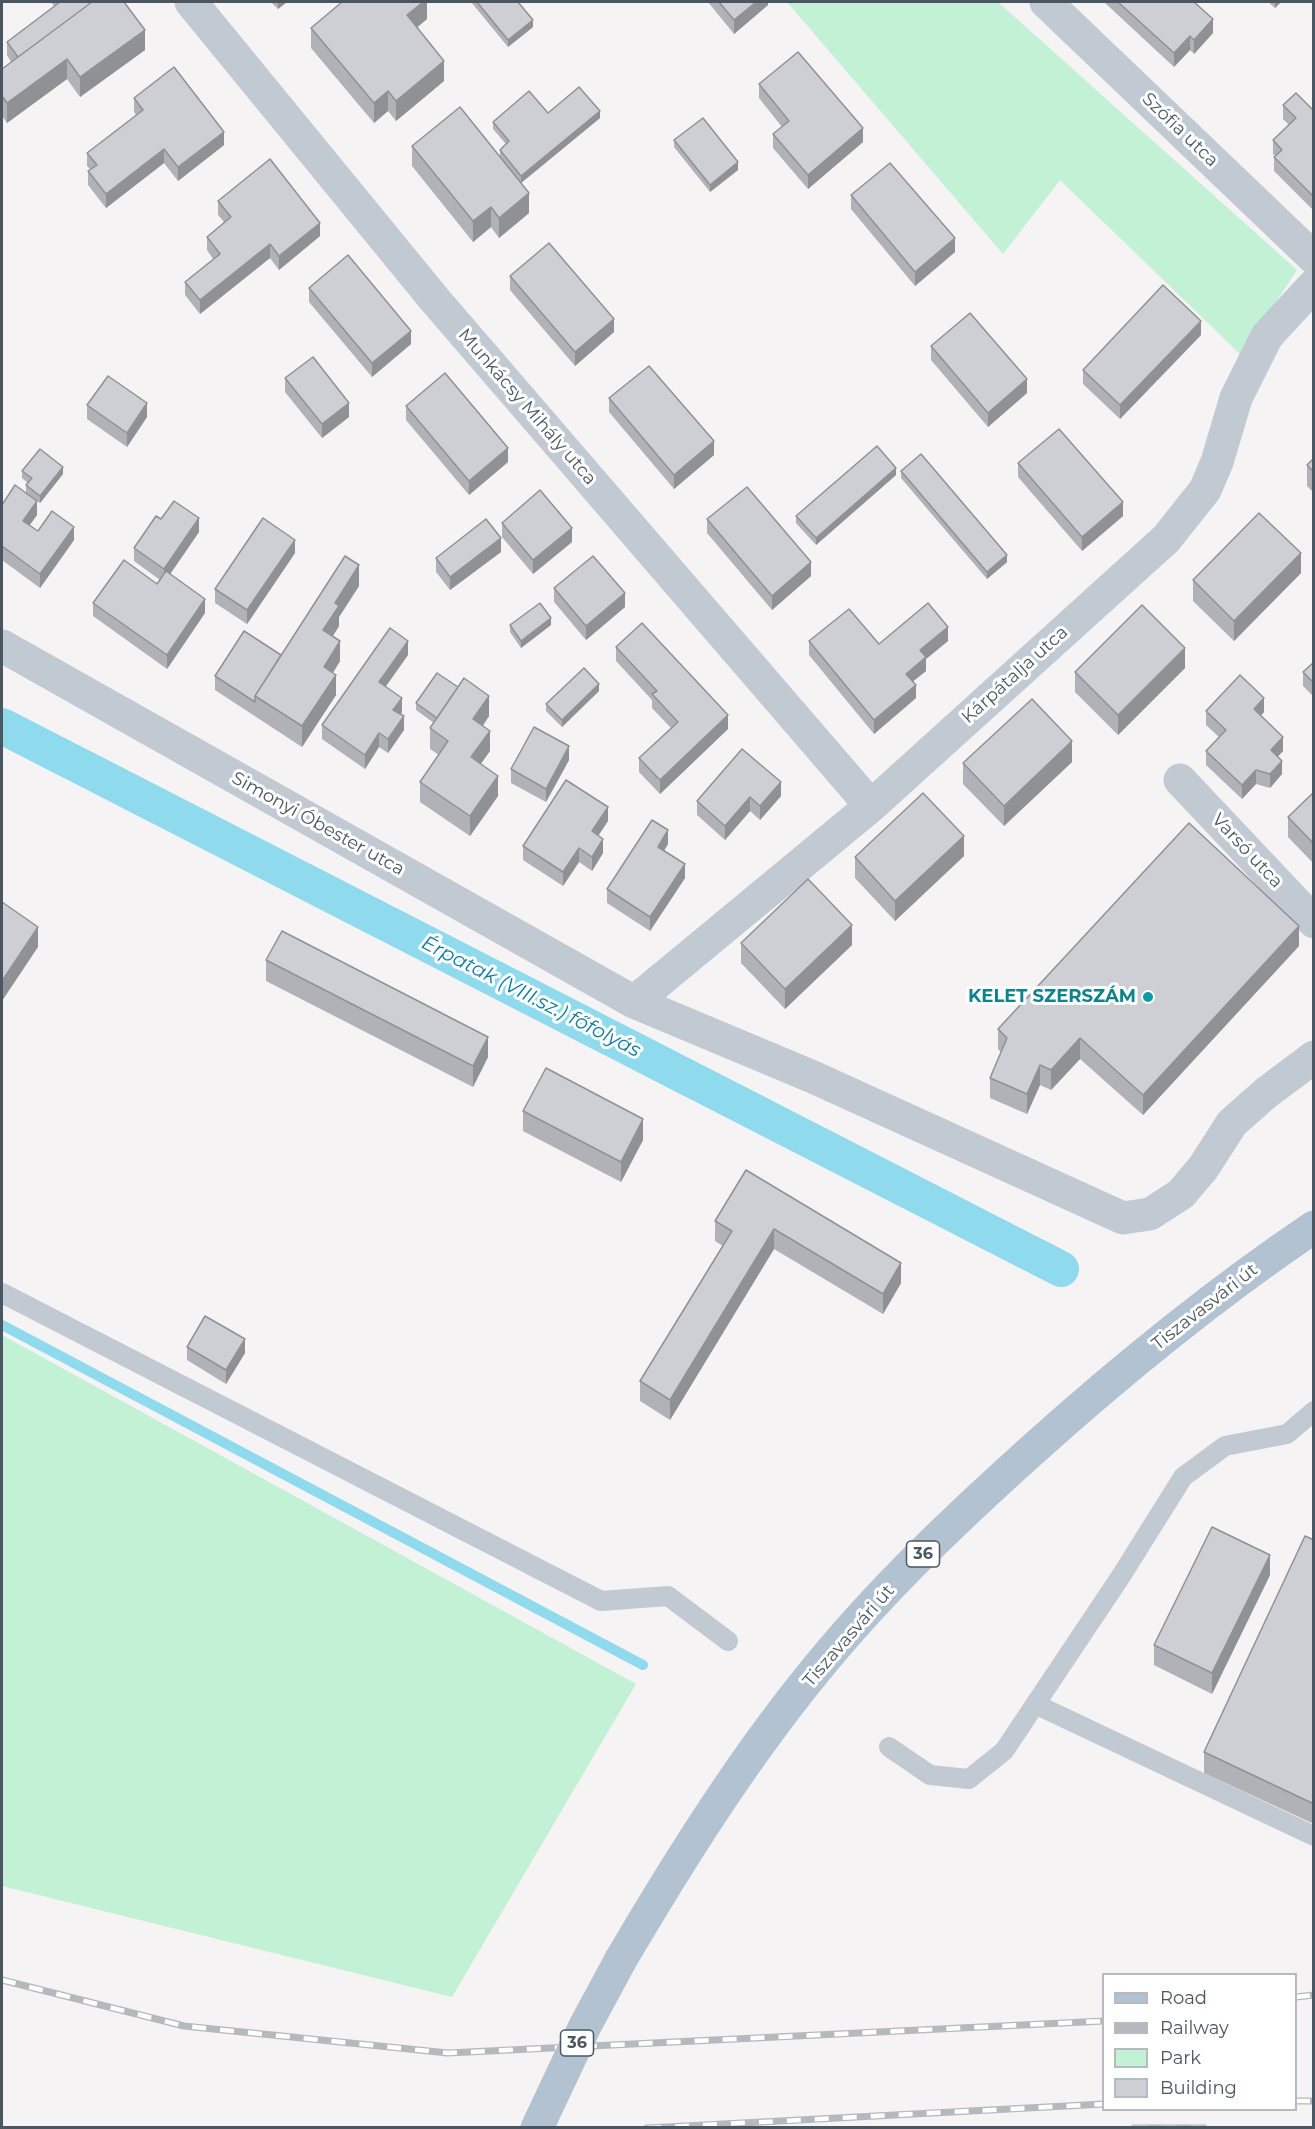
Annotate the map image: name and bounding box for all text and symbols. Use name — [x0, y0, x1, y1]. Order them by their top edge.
street label: Szófia utca — [1137, 88, 1223, 172]
street label: Munkácsy Mihály utca — [453, 324, 601, 490]
street label: Kárpátalja utca — [957, 622, 1073, 728]
street label: Simonyi Óbester utca — [228, 768, 408, 880]
street label: Varsó utca — [1207, 809, 1287, 893]
water label: Érpatak (VIII.sz.) főfolyás — [417, 931, 645, 1063]
place label: KELET SZERSZÁM — [968, 986, 1136, 1008]
marker: KELET SZERSZÁM — [1141, 990, 1155, 1004]
street label: Tiszavasvári út — [1148, 1259, 1262, 1355]
road number: 36 — [906, 1541, 940, 1567]
street label: Tiszavasvári út — [799, 1581, 899, 1691]
legend — [1102, 1973, 1297, 2111]
text: Road — [1160, 1987, 1207, 2009]
text: Railway — [1160, 2017, 1229, 2039]
road number: 36 — [560, 2030, 594, 2056]
text: Park — [1160, 2047, 1201, 2069]
text: Building — [1160, 2077, 1237, 2099]

